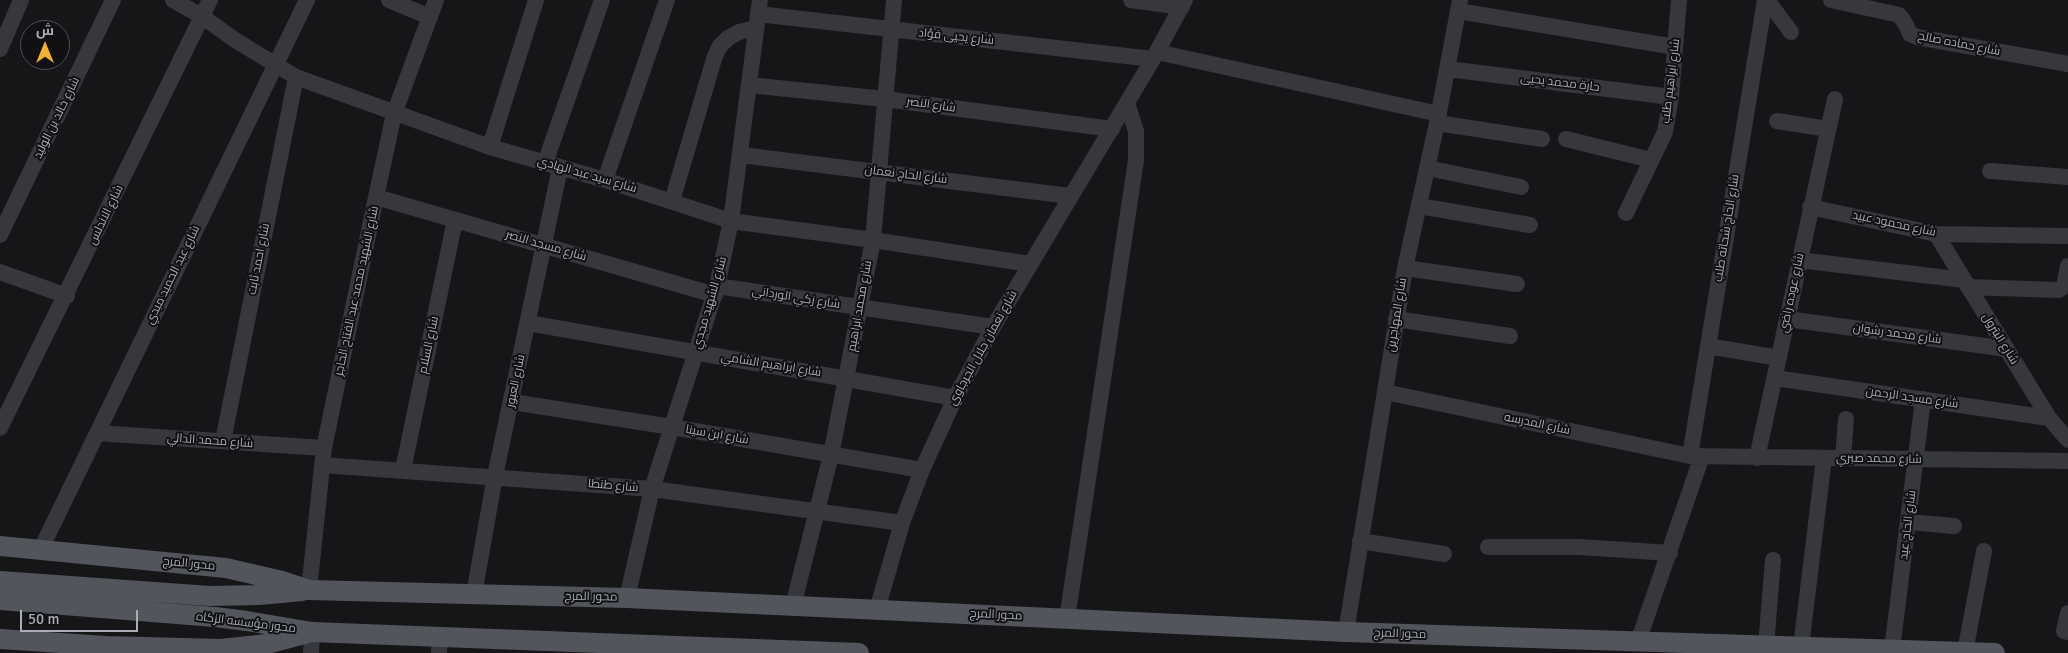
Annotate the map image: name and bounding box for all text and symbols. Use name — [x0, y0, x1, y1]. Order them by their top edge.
north arrow — [20, 20, 70, 70]
text: ش — [36, 22, 54, 39]
street label: شارع يحيى فؤاد — [917, 26, 995, 48]
street label: شارع حماده صالح — [1916, 29, 2002, 59]
street label: شارع ابراهيم طلب — [1659, 38, 1683, 124]
street label: حارة محمد يحيى — [1520, 71, 1600, 95]
street label: شارع خالد بن الوليد — [31, 75, 83, 161]
street label: شارع النصر — [906, 94, 956, 116]
street label: شارع سيد عبد الهادي — [536, 154, 638, 196]
street label: شارع الحاج نعمان — [864, 163, 948, 187]
street label: شارع الحاج شحاته طلب — [1711, 173, 1743, 283]
street label: شارع الاندلس — [85, 183, 127, 247]
street label: شارع الشهيد محمد عبد الفتاح الحاجر — [332, 205, 382, 377]
street label: شارع محمود عبيد — [1851, 208, 1937, 240]
street label: شارع احمد ثابت — [245, 222, 273, 296]
street label: شارع عبد الحميد مبدي — [143, 223, 203, 327]
street label: شارع مسجد النصر — [504, 228, 588, 264]
street label: شارع عوده راضي — [1777, 252, 1807, 334]
street label: شارع الشهيد مجدي — [690, 255, 730, 351]
street label: شارع محمد ابراهيم — [845, 259, 875, 353]
street label: شارع المهاجرين — [1384, 277, 1410, 353]
street label: شارع زكي الورداني — [751, 284, 841, 312]
street label: شارع نعمان جلال الجرجاوي — [945, 288, 1021, 408]
street label: شارع البترول — [1979, 311, 2021, 367]
street label: شارع السلام — [416, 315, 442, 375]
street label: شارع محمد رشوان — [1852, 321, 1942, 347]
street label: شارع ابراهيم الشامي — [720, 350, 822, 380]
street label: شارع العبور — [503, 353, 529, 409]
street label: شارع مسجد الرحمن — [1865, 384, 1959, 412]
street label: شارع المدرسه — [1503, 410, 1571, 438]
street label: شارع ابن سينا — [684, 422, 750, 448]
street label: شارع محمد الدالي — [166, 431, 254, 451]
street label: شارع محمد صبري — [1836, 451, 1922, 467]
street label: شارع طنطا — [587, 477, 639, 495]
street label: شارع الحاج عيد — [1897, 489, 1919, 561]
street label: محور المرج — [162, 554, 216, 574]
street label: محور المرج — [564, 589, 618, 605]
scale bar — [22, 600, 140, 632]
street label: محور المرج — [969, 606, 1023, 624]
text: 50 m — [28, 610, 59, 628]
street label: محور مؤسسه الزكاه — [195, 610, 297, 636]
street label: محور المرج — [1373, 626, 1427, 642]

